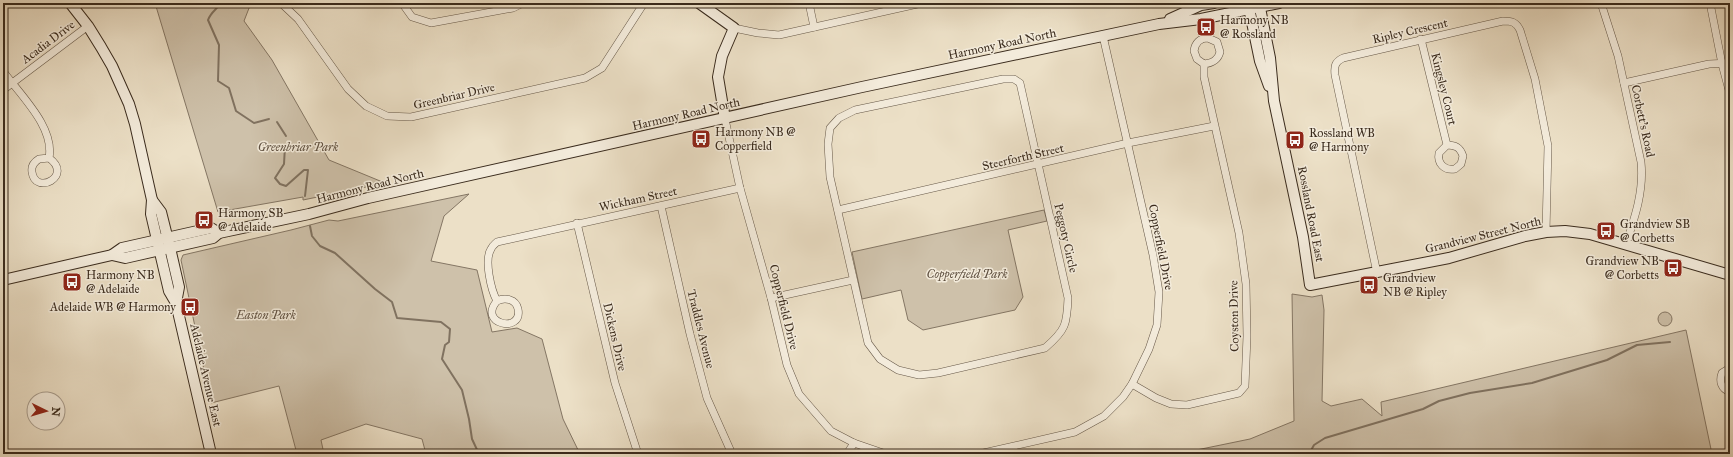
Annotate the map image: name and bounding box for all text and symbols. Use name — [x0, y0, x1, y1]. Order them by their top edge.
place label: Harmony NB @ Rossland — [1220, 13, 1289, 41]
street label: Ripley Crescent — [1371, 15, 1450, 46]
bus stop icon: Harmony NB @ Rossland — [1195, 16, 1217, 38]
street label: Acadia Drive — [18, 17, 77, 67]
street label: Harmony Road North — [947, 26, 1058, 62]
street label: Kingsley Court — [1427, 51, 1460, 128]
street label: Greenbriar Drive — [412, 80, 496, 112]
street label: Corbett's Road — [1629, 84, 1657, 158]
street label: Harmony Road North — [631, 95, 742, 133]
place label: Harmony NB @ Copperfield — [715, 125, 796, 153]
place label: Rossland WB @ Harmony — [1309, 126, 1375, 154]
bus stop icon: Harmony NB @ Copperfield — [690, 128, 712, 150]
bus stop icon: Rossland WB @ Harmony — [1284, 129, 1306, 151]
park label: Greenbriar Park — [258, 140, 339, 154]
street label: Steerforth Street — [981, 141, 1066, 173]
street label: Rossland Road East — [1295, 165, 1327, 264]
street label: Harmony Road North — [315, 166, 426, 206]
street label: Wickham Street — [598, 184, 679, 214]
street label: Peggoty Circle — [1050, 202, 1081, 274]
street label: Copperfield Drive — [1146, 203, 1176, 291]
place label: Harmony SB @ Adelaide — [218, 206, 284, 234]
bus stop icon: Harmony SB @ Adelaide — [193, 209, 215, 231]
street label: Grandview Street North — [1423, 214, 1543, 256]
place label: Grandview SB @ Corbetts — [1620, 217, 1690, 245]
bus stop icon: Grandview SB @ Corbetts — [1595, 220, 1617, 242]
place label: Grandview NB @ Corbetts — [1586, 254, 1659, 282]
bus stop icon: Grandview NB @ Corbetts — [1662, 257, 1684, 279]
street label: Copperfield Drive — [767, 263, 801, 351]
park label: Copperfield Park — [926, 267, 1008, 282]
place label: Harmony NB @ Adelaide — [86, 268, 155, 296]
bus stop icon: Harmony NB @ Adelaide — [61, 271, 83, 293]
place label: Grandview NB @ Ripley — [1383, 271, 1447, 299]
bus stop icon: Grandview NB @ Ripley — [1358, 274, 1380, 296]
street label: Coyston Drive — [1226, 280, 1242, 352]
street label: Traddles Avenue — [684, 288, 718, 370]
bus stop icon: Adelaide WB @ Harmony — [179, 296, 201, 318]
place label: Adelaide WB @ Harmony — [49, 300, 176, 314]
street label: Dickens Drive — [600, 302, 630, 372]
park label: Easton Park — [235, 308, 297, 322]
street label: Adelaide Avenue East — [187, 321, 225, 429]
north arrow — [26, 391, 66, 431]
text: N — [49, 407, 62, 418]

